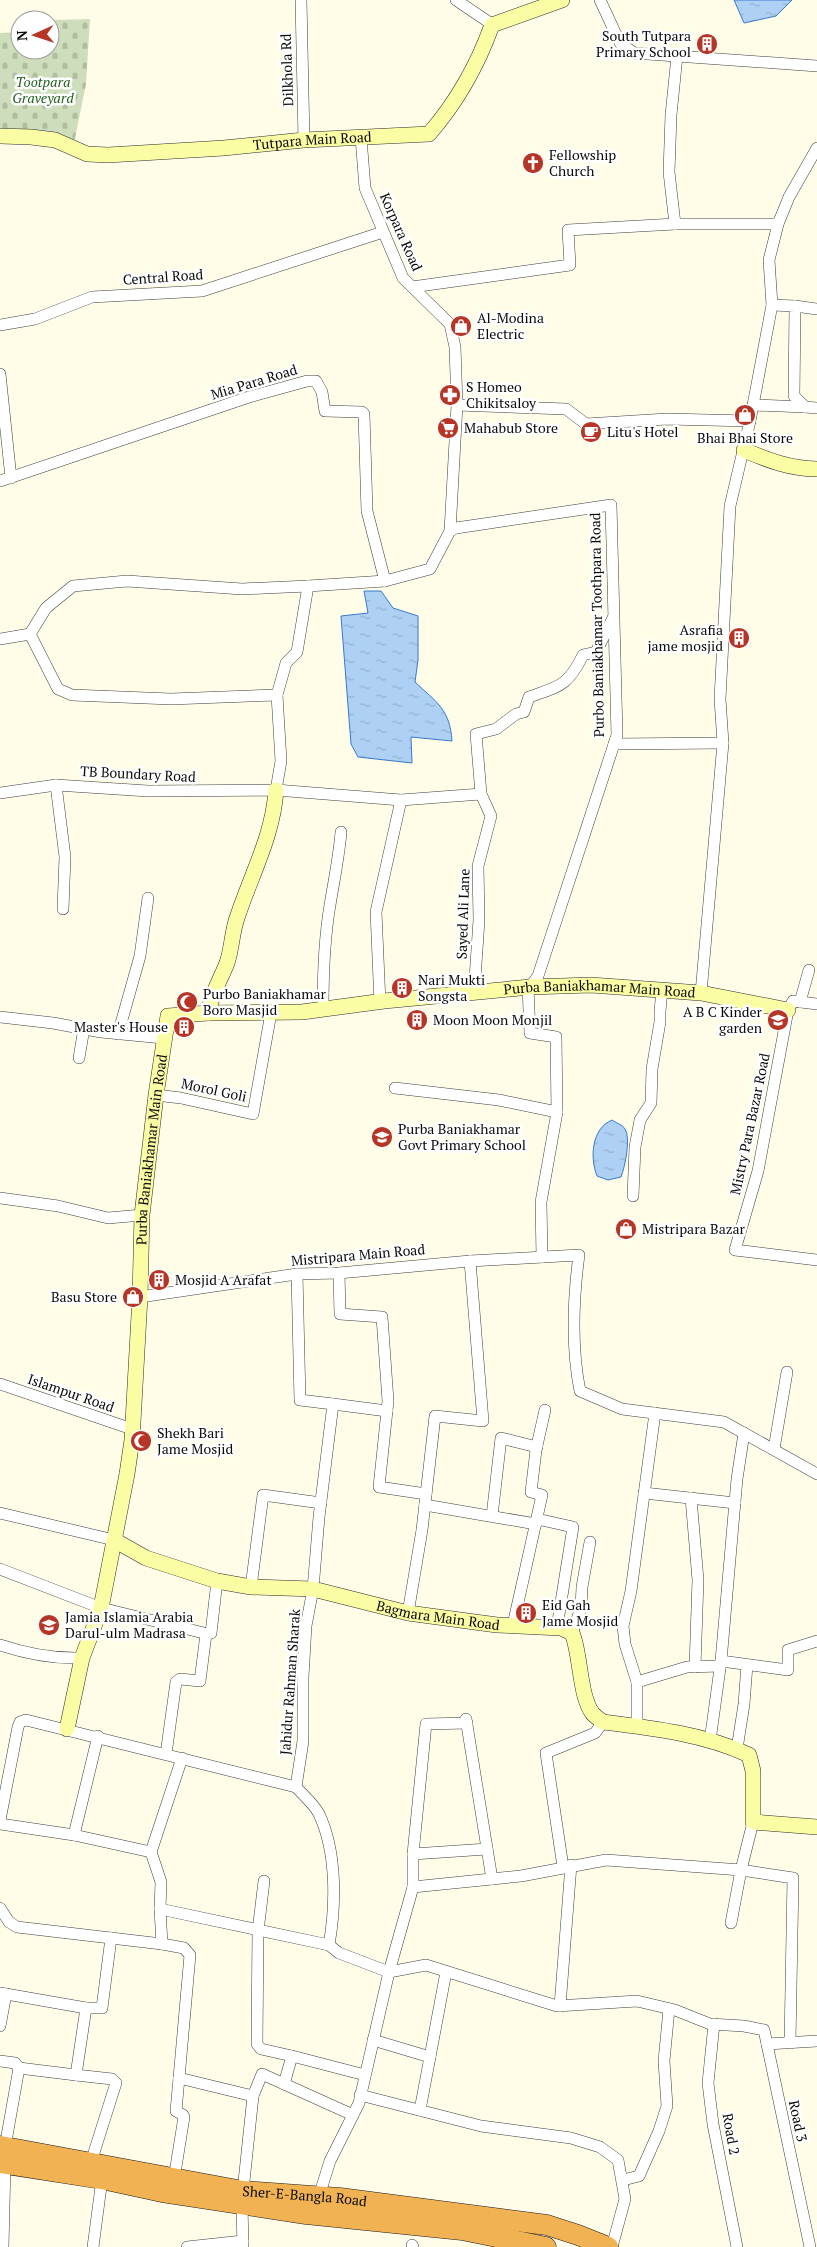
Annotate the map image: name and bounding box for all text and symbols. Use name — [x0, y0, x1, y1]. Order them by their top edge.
north arrow — [10, 10, 60, 60]
place label: South Tutpara Primary School — [596, 26, 691, 61]
text: N — [12, 30, 31, 42]
building icon: South Tutpara Primary School — [695, 32, 719, 56]
street label: Dilkhola Rd — [276, 33, 297, 107]
park label: Tootpara Graveyard — [12, 72, 74, 107]
street label: Tutpara Main Road — [252, 127, 372, 154]
place label: Fellowship Church — [549, 145, 616, 180]
church icon: Fellowship Church — [521, 151, 545, 175]
street label: Korpara Road — [376, 190, 427, 274]
street label: Central Road — [122, 264, 204, 289]
place label: Al-Modina Electric — [477, 308, 544, 343]
shop icon: Al-Modina Electric — [449, 314, 473, 338]
street label: Mia Para Road — [208, 359, 300, 404]
place label: S Homeo Chikitsaloy — [466, 377, 537, 412]
pharmacy icon: S Homeo Chikitsaloy — [438, 383, 462, 407]
shop icon: Bhai Bhai Store — [733, 403, 757, 427]
supermarket icon: Mahabub Store — [436, 416, 460, 440]
place label: Mahabub Store — [464, 418, 558, 437]
cafe icon: Litu's Hotel — [579, 420, 603, 444]
place label: Litu's Hotel — [607, 422, 679, 441]
place label: Bhai Bhai Store — [697, 428, 793, 447]
street label: Purbo Baniakhamar Toothpara Road — [585, 512, 608, 738]
place label: Asrafia jame mosjid — [647, 620, 723, 655]
building icon: Asrafia jame mosjid — [727, 626, 751, 650]
street label: TB Boundary Road — [80, 761, 196, 786]
street label: Sayed Ali Lane — [451, 868, 474, 960]
place label: Nari Mukti Songsta — [418, 970, 485, 1005]
street label: Purba Baniakhamar Main Road — [503, 975, 696, 1002]
building icon: Nari Mukti Songsta — [390, 976, 414, 1000]
place label: Purbo Baniakhamar Boro Masjid — [203, 984, 326, 1019]
mosque icon: Purbo Baniakhamar Boro Masjid — [175, 990, 199, 1014]
place label: A B C Kinder garden — [683, 1002, 763, 1037]
building icon: Moon Moon Monjil — [405, 1008, 429, 1032]
school or university icon: A B C Kinder garden — [766, 1008, 790, 1032]
place label: Moon Moon Monjil — [433, 1010, 552, 1029]
building icon: Master's House — [172, 1015, 196, 1039]
place label: Master's House — [74, 1017, 168, 1036]
street label: Mistry Para Bazar Road — [725, 1051, 774, 1197]
street label: Purba Baniakhamar Main Road — [131, 1053, 171, 1245]
street label: Morol Goli — [180, 1073, 249, 1106]
place label: Purba Baniakhamar Govt Primary School — [398, 1119, 526, 1154]
school or university icon: Purba Baniakhamar Govt Primary School — [370, 1125, 394, 1149]
shop icon: Mistripara Bazar — [614, 1217, 638, 1241]
place label: Mistripara Bazar — [642, 1219, 746, 1238]
street label: Mistripara Main Road — [290, 1239, 426, 1270]
building icon: Mosjid A Arafat — [147, 1268, 171, 1292]
place label: Mosjid A Arafat — [175, 1270, 272, 1289]
shop icon: Basu Store — [121, 1285, 145, 1309]
place label: Basu Store — [51, 1287, 117, 1306]
street label: Islampur Road — [25, 1369, 117, 1416]
place label: Shekh Bari Jame Mosjid — [157, 1423, 234, 1458]
mosque icon: Shekh Bari Jame Mosjid — [129, 1429, 153, 1453]
street label: Bagmara Main Road — [375, 1595, 501, 1634]
place label: Eid Gah Jame Mosjid — [542, 1595, 619, 1630]
building icon: Eid Gah Jame Mosjid — [514, 1601, 538, 1625]
place label: Jamia Islamia Arabia Darul-ulm Madrasa — [65, 1607, 193, 1642]
street label: Jahidur Rahman Sharak — [275, 1608, 304, 1756]
school or university icon: Jamia Islamia Arabia Darul-ulm Madrasa — [37, 1613, 61, 1637]
street label: Road 3 — [785, 2098, 812, 2143]
street label: Road 2 — [718, 2112, 745, 2156]
street label: Sher-E-Bangla Road — [242, 2181, 368, 2210]

